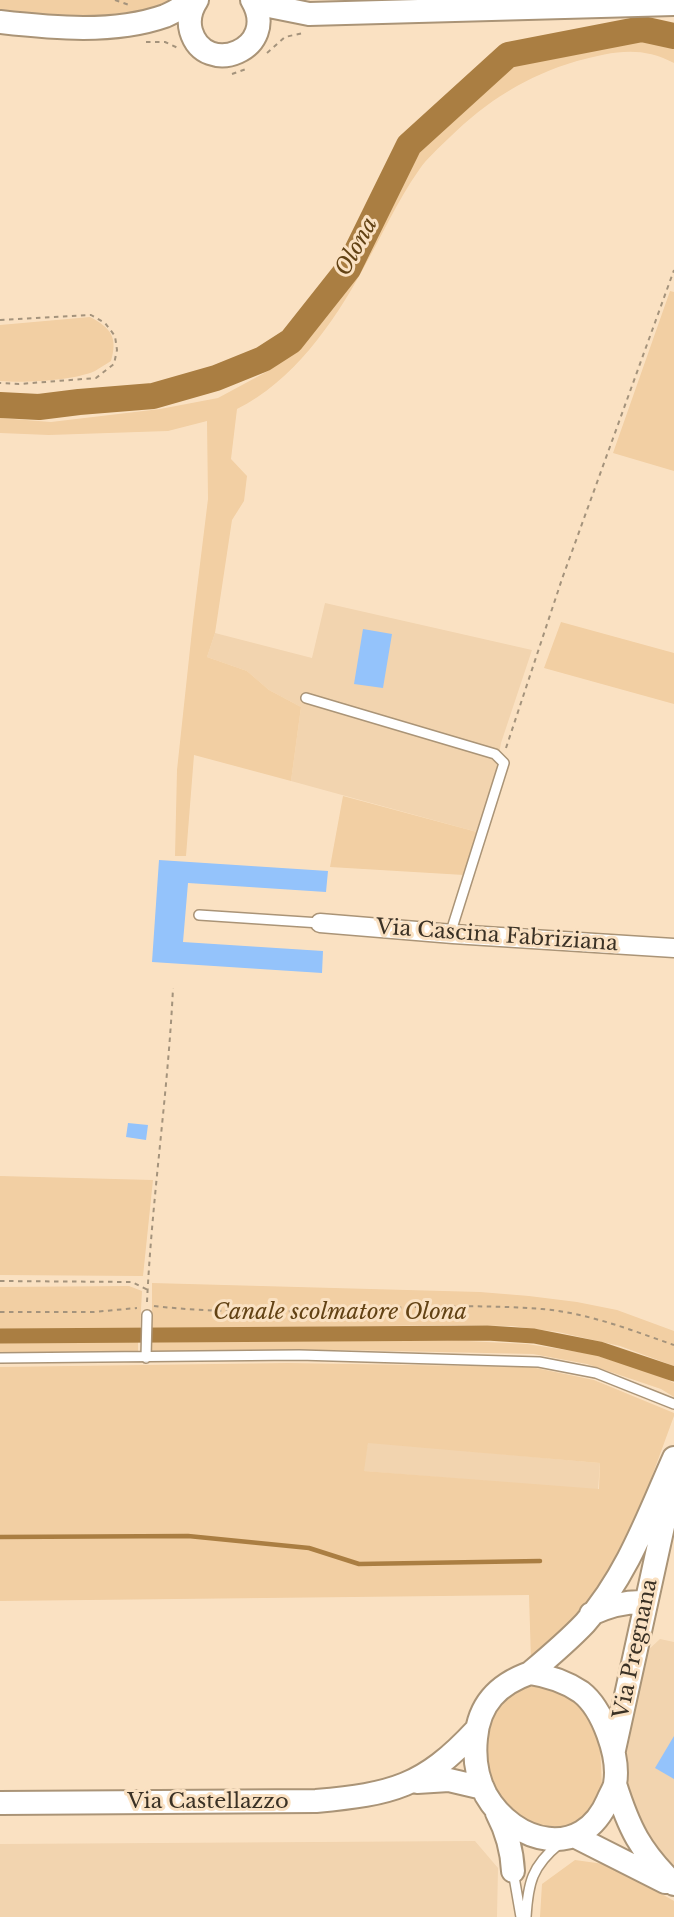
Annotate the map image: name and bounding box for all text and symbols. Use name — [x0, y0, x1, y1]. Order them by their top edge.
water label: Olona — [330, 213, 384, 281]
street label: Via Cascina Fabriziana — [375, 915, 619, 957]
water label: Canale scolmatore Olona — [213, 1300, 467, 1326]
street label: Via Pregnana — [609, 1577, 663, 1721]
street label: Via Castellazzo — [127, 1789, 289, 1815]

